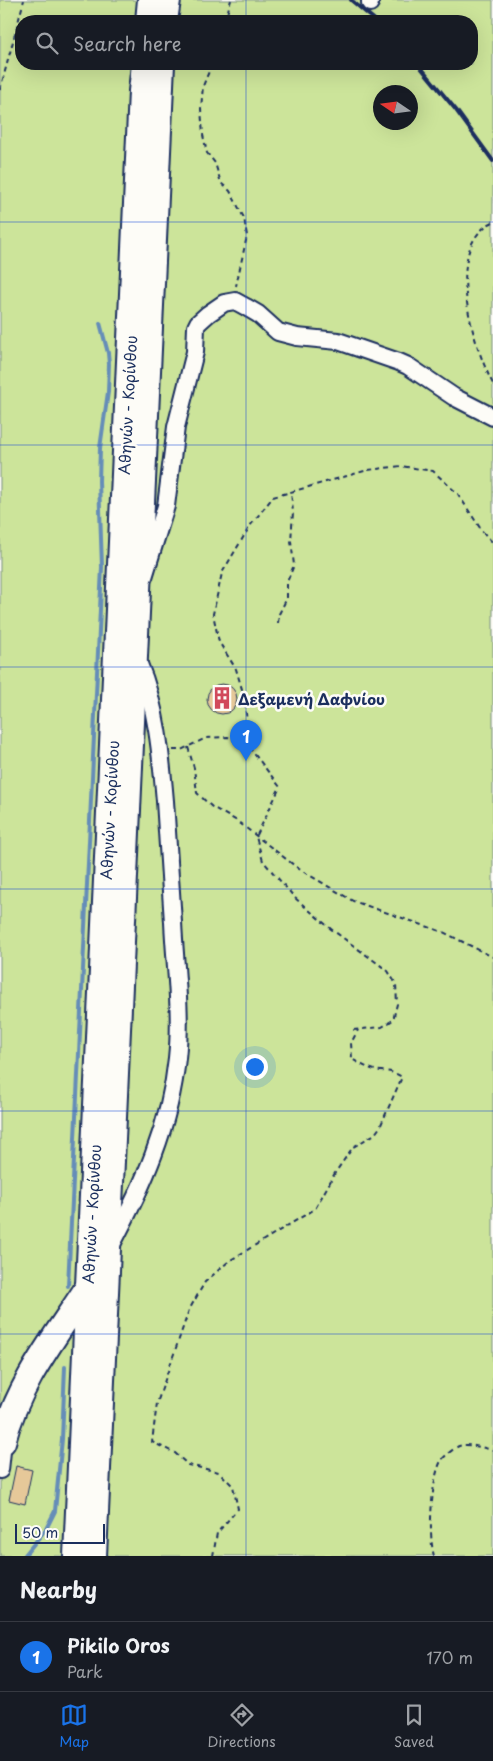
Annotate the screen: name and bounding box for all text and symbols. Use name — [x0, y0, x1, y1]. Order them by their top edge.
search box — [15, 15, 478, 70]
icon: search — [33, 29, 61, 57]
text: Search here — [73, 29, 182, 57]
north arrow — [373, 85, 418, 130]
street label: Αθηνών - Κορίνθου — [112, 335, 142, 475]
building icon: Δεξαμενή Δαφνίου — [209, 685, 235, 711]
place label: Δεξαμενή Δαφνίου — [238, 687, 385, 710]
pin: 1 — [230, 720, 262, 761]
street label: Αθηνών - Κορίνθου — [94, 740, 124, 880]
your location — [242, 1054, 268, 1080]
street label: Αθηνών - Κορίνθου — [76, 1144, 106, 1284]
scale bar — [15, 1521, 105, 1544]
text: 50 m — [22, 1522, 58, 1543]
text: Nearby — [20, 1573, 97, 1605]
text: Pikilo Oros — [67, 1631, 170, 1659]
text: 1 — [32, 1645, 40, 1669]
text: 170 m — [427, 1645, 473, 1669]
text: Park — [67, 1659, 103, 1683]
tab: Map — [59, 1701, 89, 1752]
tab: Directions — [208, 1701, 276, 1752]
tab: Saved — [394, 1701, 434, 1752]

